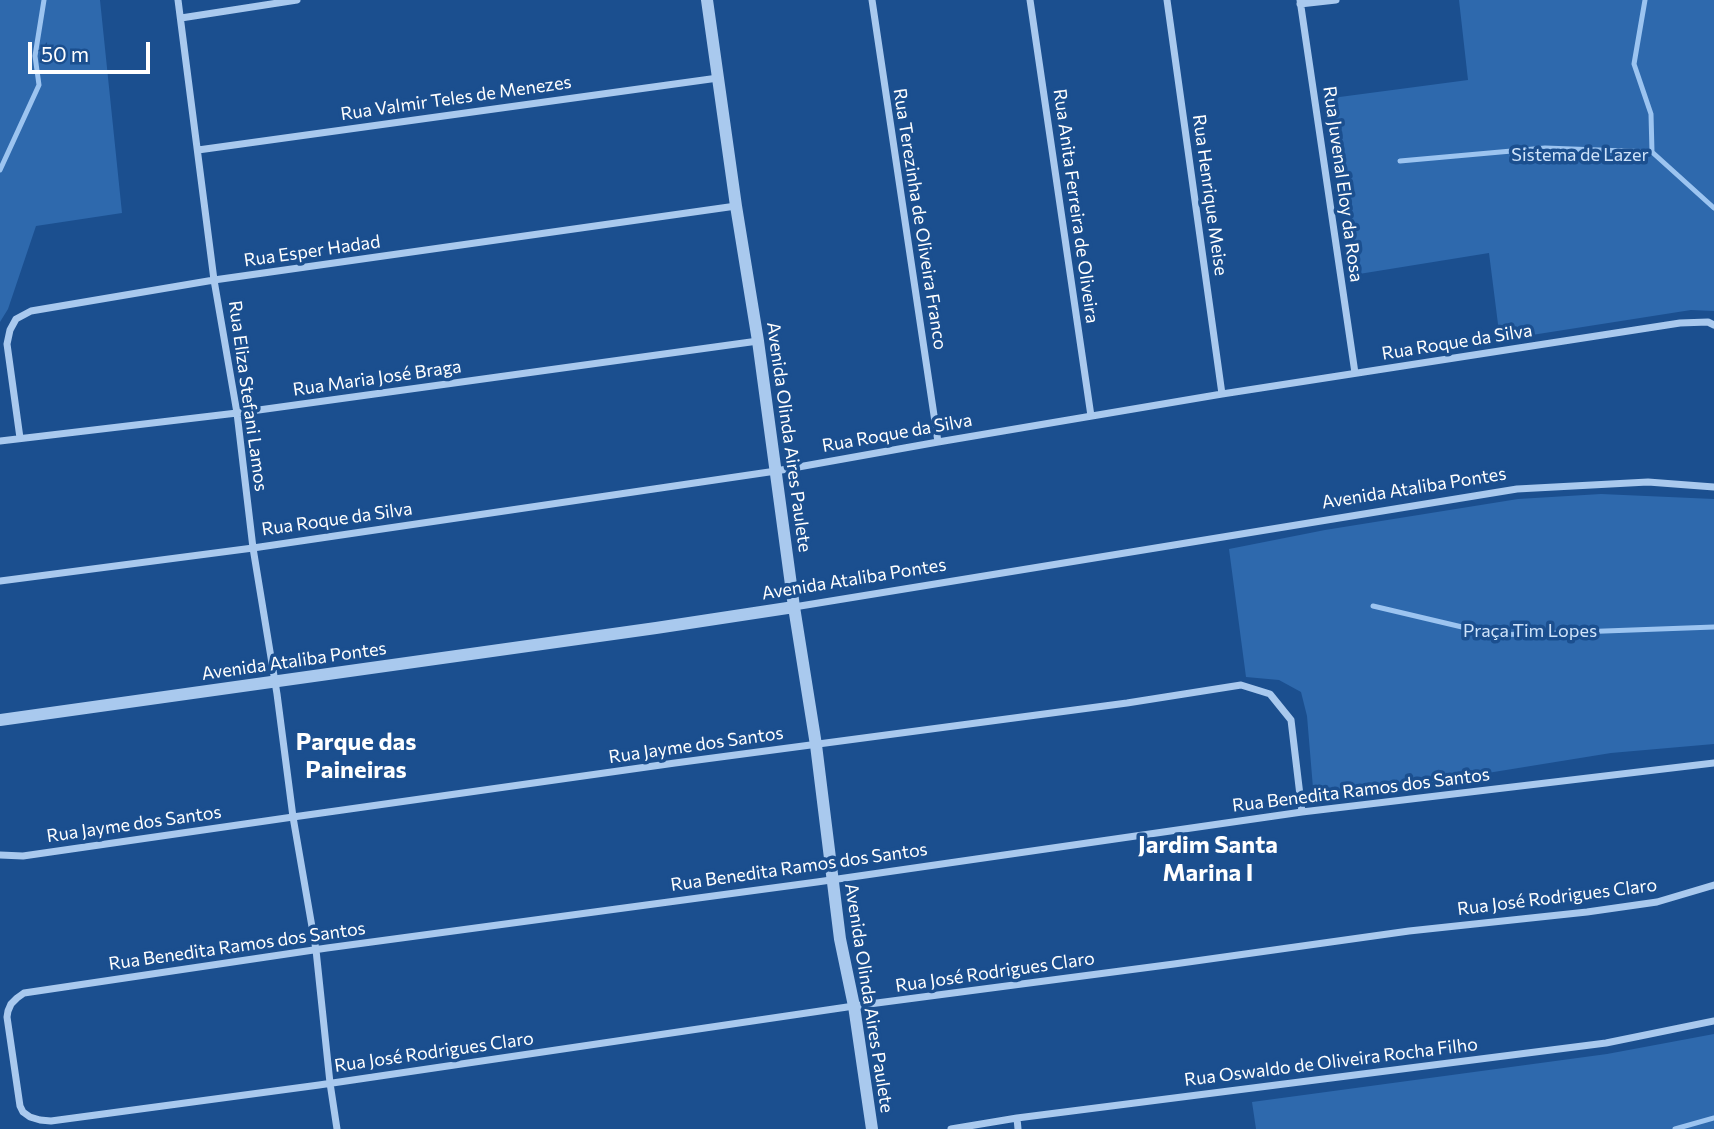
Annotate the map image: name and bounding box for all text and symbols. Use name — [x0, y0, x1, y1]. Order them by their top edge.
scale bar — [32, 28, 154, 72]
text: 50 m — [41, 41, 89, 66]
street label: Rua Valmir Teles de Menezes — [339, 71, 573, 125]
street label: Rua Juvenal Eloy da Rosa — [1319, 85, 1367, 283]
street label: Rua Terezinha de Oliveira Franco — [889, 87, 951, 351]
street label: Rua Anita Ferreira de Oliveira — [1049, 87, 1103, 325]
street label: Rua Henrique Meise — [1188, 113, 1232, 277]
park label: Sistema de Lazer — [1511, 144, 1649, 166]
street label: Rua Esper Hadad — [242, 231, 382, 271]
street label: Rua Eliza Stefani Lamos — [224, 299, 272, 493]
street label: Rua Roque da Silva — [1380, 319, 1534, 365]
street label: Avenida Olinda Aires Paulete — [762, 320, 816, 554]
street label: Rua Maria José Braga — [291, 355, 463, 401]
street label: Rua Roque da Silva — [820, 409, 974, 457]
street label: Avenida Ataliba Pontes — [1320, 463, 1508, 513]
street label: Rua Roque da Silva — [260, 498, 414, 540]
street label: Avenida Ataliba Pontes — [760, 554, 948, 604]
park label: Praça Tim Lopes — [1463, 620, 1597, 642]
street label: Avenida Ataliba Pontes — [200, 637, 388, 685]
street label: Rua Jayme dos Santos — [607, 722, 785, 768]
district label: Parque das Paineiras — [296, 728, 416, 784]
street label: Rua Benedita Ramos dos Santos — [1231, 763, 1491, 817]
street label: Rua Jayme dos Santos — [45, 801, 223, 847]
district label: Jardim Santa Marina I — [1138, 831, 1278, 887]
street label: Rua Benedita Ramos dos Santos — [669, 838, 929, 896]
street label: Rua José Rodrigues Claro — [1456, 874, 1658, 920]
street label: Avenida Olinda Aires Paulete — [840, 882, 898, 1114]
street label: Rua Benedita Ramos dos Santos — [107, 917, 367, 975]
street label: Rua José Rodrigues Claro — [894, 947, 1096, 997]
street label: Rua José Rodrigues Claro — [333, 1027, 535, 1077]
street label: Rua Oswaldo de Oliveira Rocha Filho — [1183, 1033, 1479, 1091]

